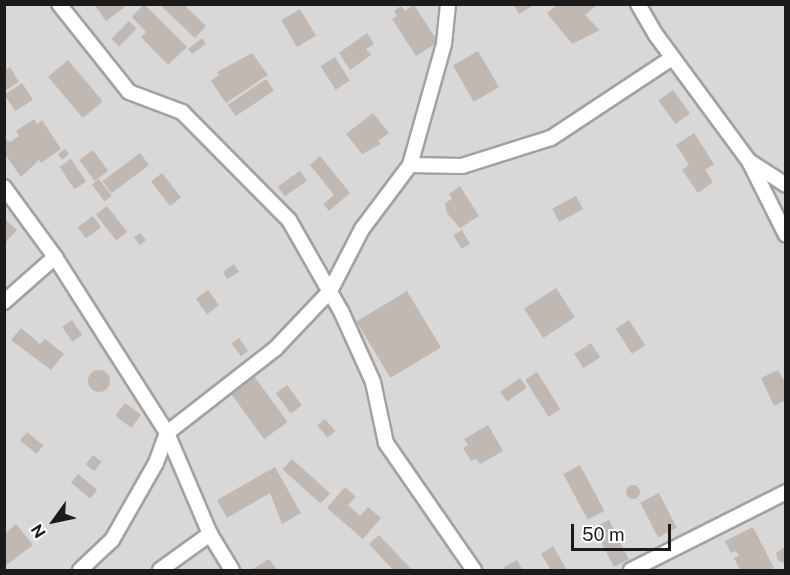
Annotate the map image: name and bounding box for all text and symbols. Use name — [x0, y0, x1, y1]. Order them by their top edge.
north arrow — [24, 491, 84, 551]
scale bar — [574, 512, 674, 550]
text: N — [27, 521, 50, 542]
text: 50 m — [582, 524, 625, 545]

